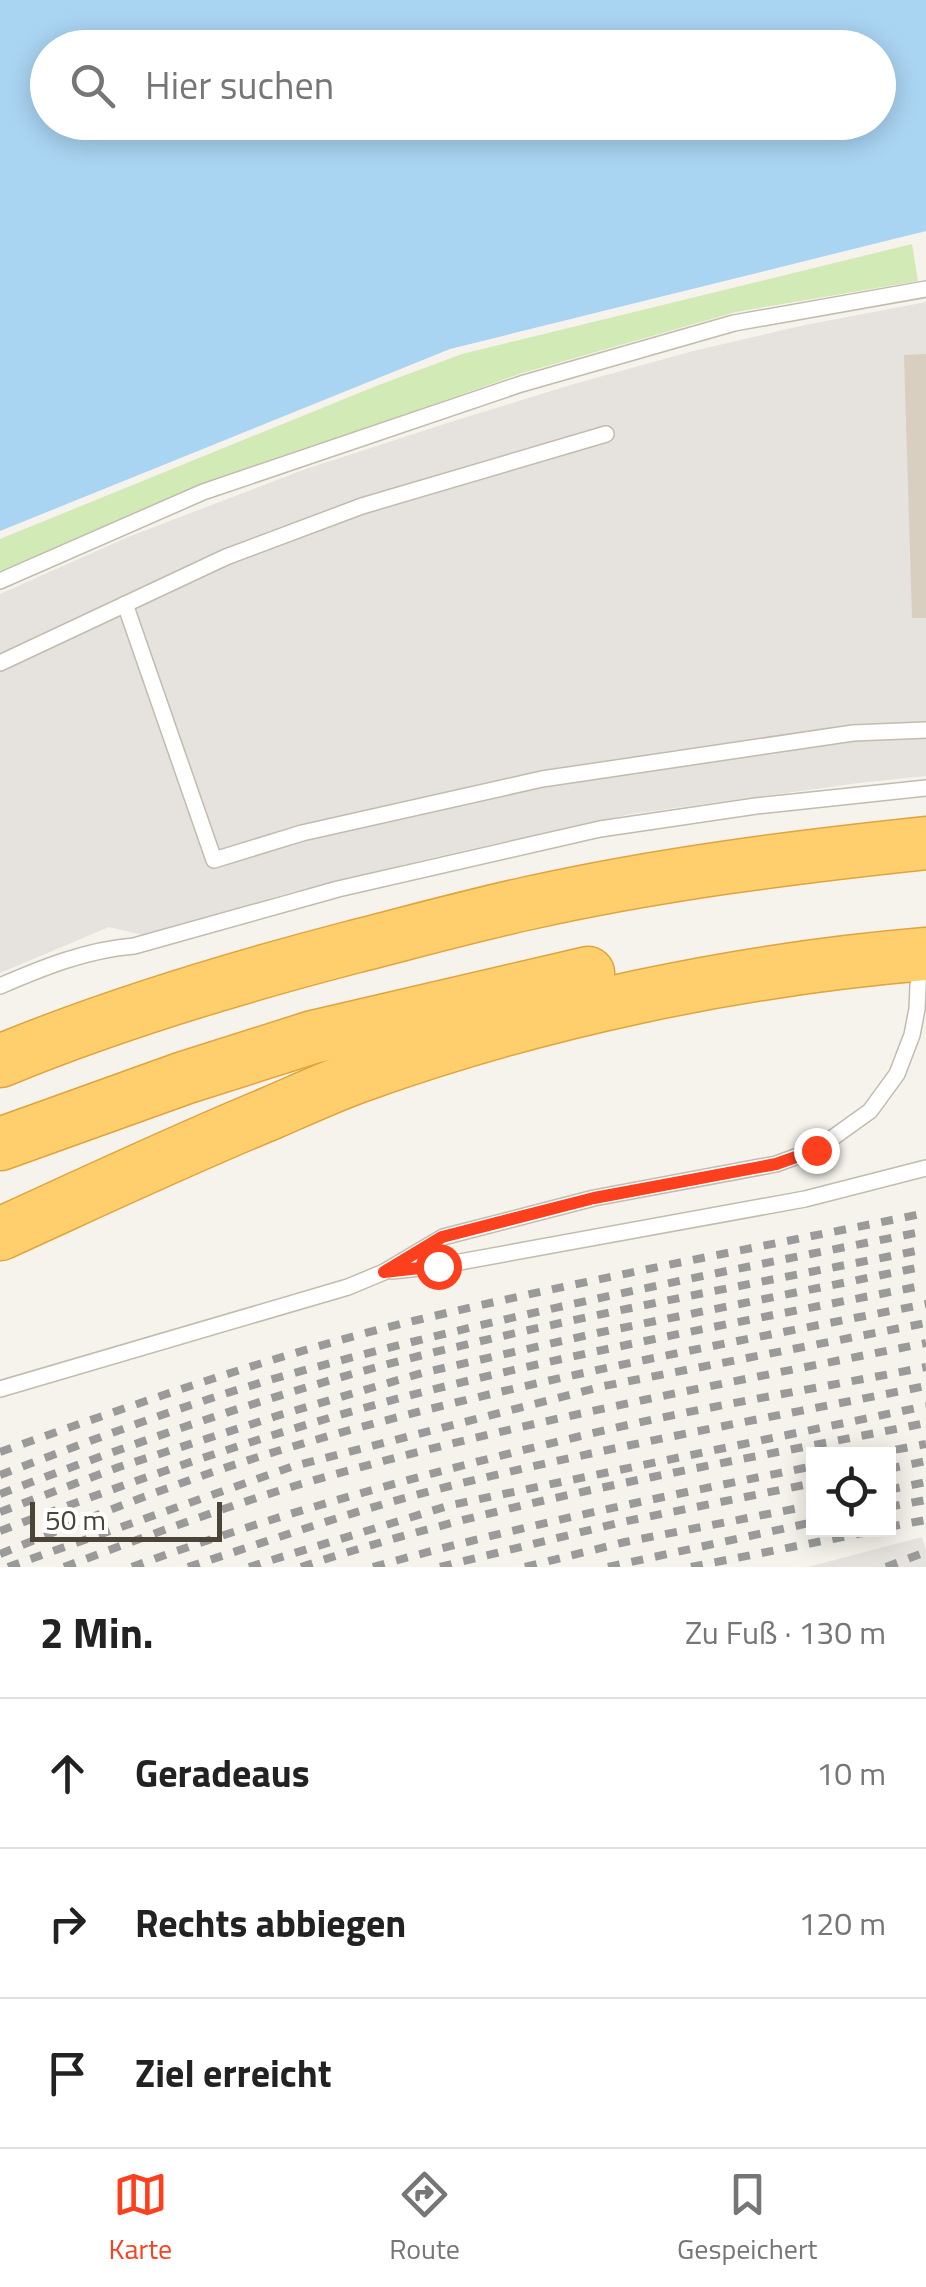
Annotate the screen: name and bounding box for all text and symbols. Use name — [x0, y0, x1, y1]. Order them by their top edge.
search box — [30, 30, 896, 140]
text: Hier suchen — [145, 56, 334, 114]
icon: search — [65, 58, 120, 113]
route end — [794, 1128, 840, 1174]
route start — [416, 1244, 462, 1290]
map controls — [806, 1447, 896, 1537]
button: locate — [806, 1447, 896, 1537]
scale bar — [30, 1497, 222, 1542]
text: 50 m — [45, 1498, 106, 1541]
text: 2 Min. — [40, 1600, 154, 1664]
text: Zu Fuß · 130 m — [685, 1608, 886, 1656]
text: Geradeaus — [135, 1744, 310, 1802]
icon: ahead — [40, 1746, 95, 1801]
text: 10 m — [816, 1749, 886, 1797]
text: Rechts abbiegen — [135, 1894, 406, 1952]
icon: right — [40, 1896, 95, 1951]
text: 120 m — [798, 1899, 886, 1947]
text: Ziel erreicht — [135, 2044, 332, 2102]
icon: arrive — [40, 2046, 95, 2101]
tab: Karte — [109, 2167, 172, 2270]
tab: Route — [389, 2167, 460, 2270]
tab: Gespeichert — [677, 2167, 817, 2270]

